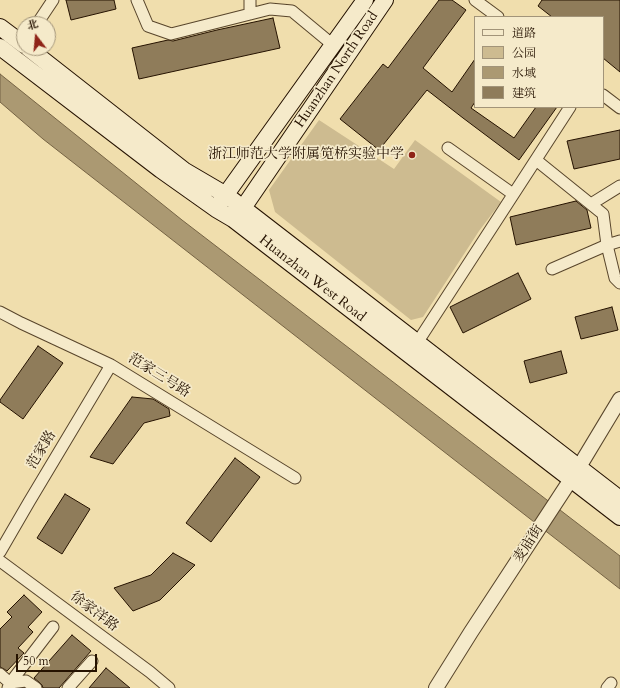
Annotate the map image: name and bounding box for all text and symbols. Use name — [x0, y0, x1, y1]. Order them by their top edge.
street label: Huanzhan North Road — [292, 9, 382, 131]
north arrow — [16, 16, 56, 56]
text: 北 — [25, 16, 40, 34]
legend — [474, 16, 604, 108]
text: 道路 — [512, 25, 536, 41]
text: 公园 — [512, 45, 536, 61]
text: 水域 — [512, 65, 536, 81]
text: 建筑 — [512, 85, 536, 101]
place label: 浙江师范大学附属笕桥实验中学 — [208, 147, 404, 163]
marker: 浙江师范大学附属笕桥实验中学 — [407, 150, 417, 160]
street label: Huanzhan West Road — [255, 232, 369, 326]
street label: 范家三号路 — [125, 350, 193, 402]
street label: 范家路 — [24, 428, 60, 472]
street label: 麦庙街 — [511, 522, 547, 566]
street label: 徐家洋路 — [67, 588, 121, 636]
scale bar — [18, 646, 99, 672]
text: 50 m — [23, 653, 49, 669]

